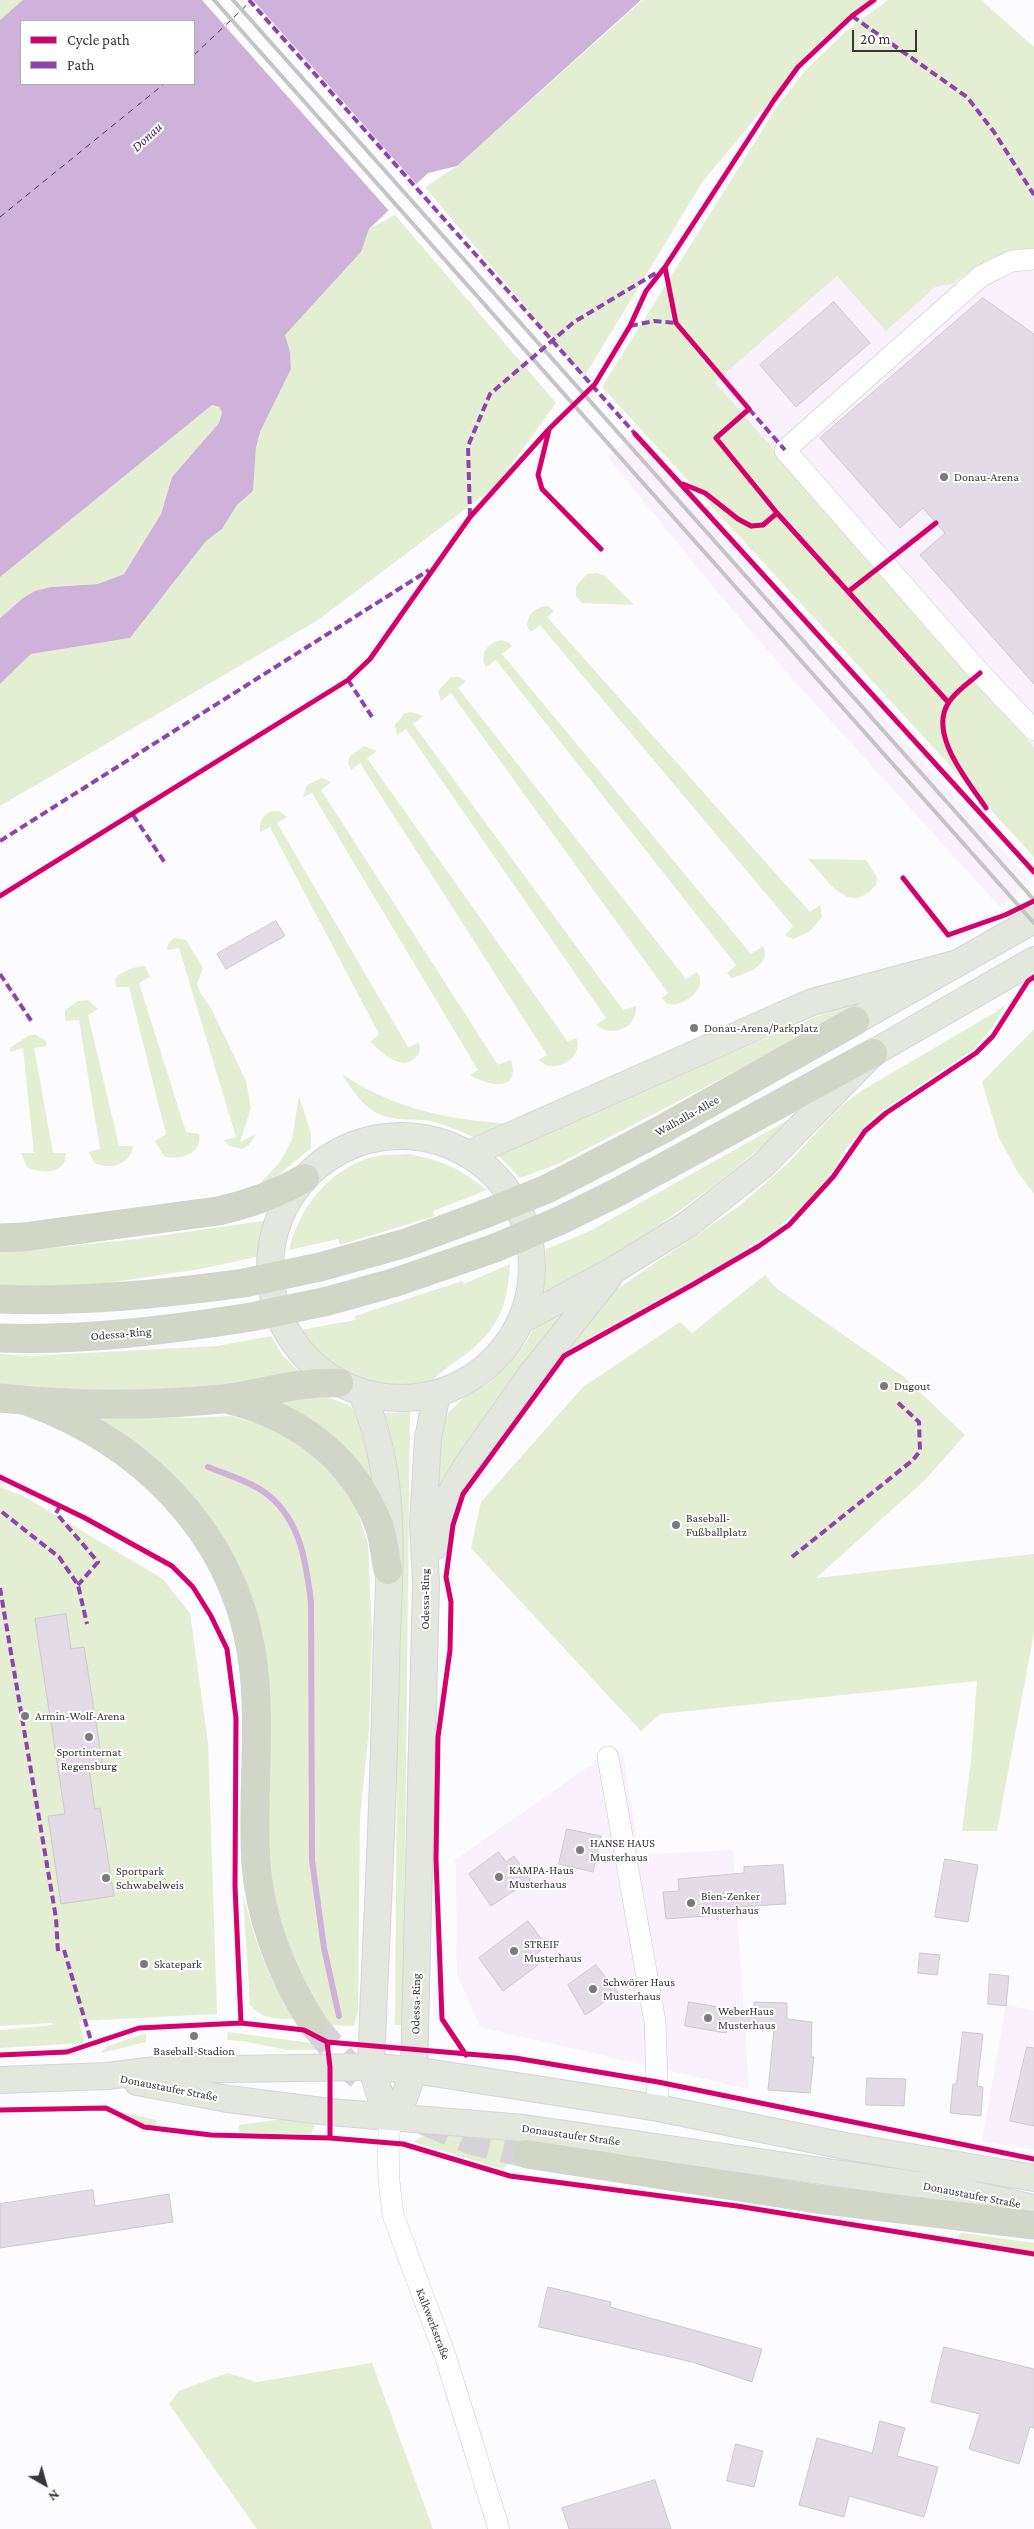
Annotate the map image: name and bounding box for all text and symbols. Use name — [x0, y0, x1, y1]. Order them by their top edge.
legend — [20, 20, 195, 85]
scale bar — [854, 20, 919, 52]
text: 20 m — [860, 31, 891, 47]
text: Cycle path — [67, 32, 130, 48]
text: Path — [67, 57, 94, 73]
water label: Donau — [128, 119, 166, 155]
place label: Donau-Arena — [954, 470, 1019, 484]
marker: Donau-Arena — [938, 471, 950, 483]
place label: Donau-Arena/Parkplatz — [704, 1021, 818, 1035]
marker: Donau-Arena/Parkplatz — [688, 1022, 700, 1034]
street label: Walhalla-Allee — [652, 1092, 722, 1140]
street label: Odessa-Ring — [90, 1324, 152, 1344]
place label: Dugout — [894, 1379, 930, 1393]
marker: Dugout — [878, 1380, 890, 1392]
place label: Baseball- Fußballplatz — [686, 1511, 747, 1539]
marker: Baseball- Fußballplatz — [670, 1519, 682, 1531]
street label: Odessa-Ring — [418, 1568, 432, 1630]
place label: Armin-Wolf-Arena — [35, 1709, 125, 1723]
marker: Armin-Wolf-Arena — [19, 1710, 31, 1722]
marker: Sportinternat Regensburg — [83, 1731, 95, 1743]
place label: Sportinternat Regensburg — [56, 1745, 122, 1773]
place label: HANSE HAUS Musterhaus — [590, 1836, 655, 1864]
marker: HANSE HAUS Musterhaus — [574, 1844, 586, 1856]
place label: KAMPA-Haus Musterhaus — [509, 1863, 574, 1891]
place label: Sportpark Schwabelweis — [116, 1864, 184, 1892]
marker: KAMPA-Haus Musterhaus — [493, 1871, 505, 1883]
marker: Sportpark Schwabelweis — [100, 1872, 112, 1884]
place label: Bien-Zenker Musterhaus — [701, 1889, 760, 1917]
marker: Bien-Zenker Musterhaus — [685, 1897, 697, 1909]
place label: STREIF Musterhaus — [524, 1937, 581, 1965]
marker: STREIF Musterhaus — [508, 1945, 520, 1957]
place label: Skatepark — [154, 1957, 202, 1971]
marker: Skatepark — [138, 1958, 150, 1970]
street label: Odessa-Ring — [408, 1973, 424, 2035]
place label: Schwörer Haus Musterhaus — [603, 1975, 675, 2003]
marker: Schwörer Haus Musterhaus — [587, 1983, 599, 1995]
place label: WeberHaus Musterhaus — [718, 2004, 775, 2032]
marker: WeberHaus Musterhaus — [702, 2012, 714, 2024]
marker: Baseball-Stadion — [188, 2030, 200, 2042]
place label: Baseball-Stadion — [153, 2044, 235, 2058]
street label: Donaustaufer Straße — [119, 2071, 219, 2105]
street label: Donaustaufer Straße — [521, 2121, 621, 2149]
street label: Donaustaufer Straße — [922, 2178, 1022, 2212]
street label: Kalkwerkstraße — [413, 2286, 453, 2362]
north arrow — [20, 2459, 70, 2509]
text: N — [46, 2487, 63, 2505]

